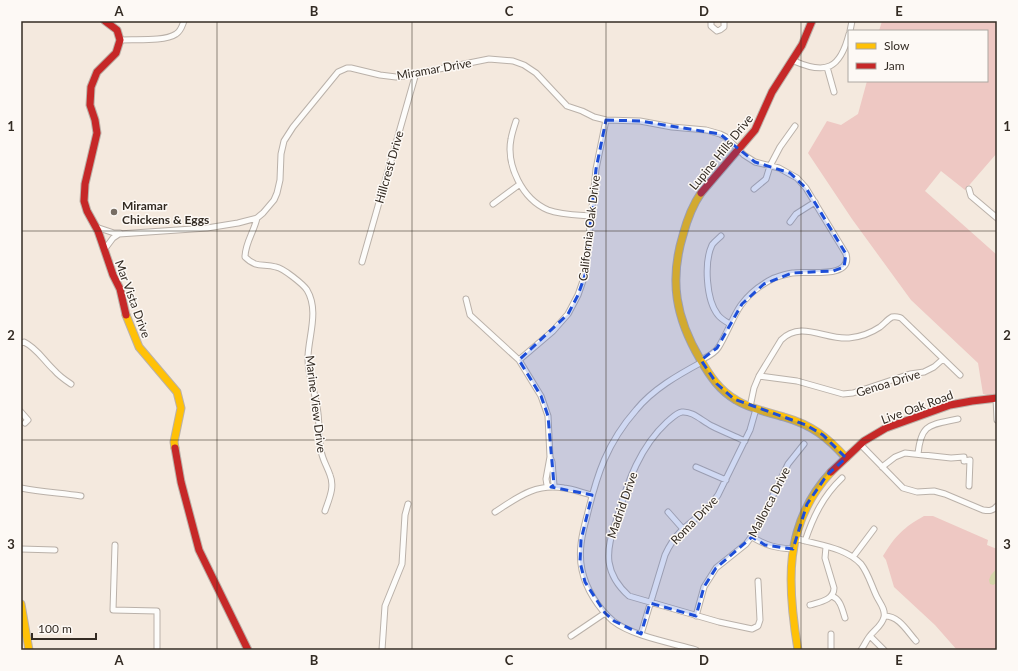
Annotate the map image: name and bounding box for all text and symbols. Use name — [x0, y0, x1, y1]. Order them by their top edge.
text: A — [113, 3, 124, 19]
text: B — [310, 3, 319, 19]
text: C — [505, 3, 514, 19]
text: D — [699, 3, 709, 19]
text: E — [895, 3, 903, 19]
legend — [848, 30, 988, 82]
text: Slow — [884, 38, 910, 53]
street label: Miramar Drive — [395, 55, 473, 83]
text: Jam — [884, 58, 905, 73]
street label: Lupine Hills Drive — [686, 111, 756, 193]
text: 1 — [7, 118, 15, 134]
text: 1 — [1003, 118, 1011, 134]
street label: Hillcrest Drive — [371, 129, 407, 205]
street label: California Oak Drive — [575, 174, 603, 282]
place label: Miramar Chickens & Eggs — [122, 198, 209, 227]
marker: Miramar Chickens & Eggs — [109, 207, 119, 217]
street label: Mar Vista Drive — [112, 258, 154, 340]
text: 2 — [7, 327, 15, 343]
text: 2 — [1003, 327, 1011, 343]
street label: Marine View Drive — [303, 354, 329, 454]
street label: Genoa Drive — [854, 366, 922, 400]
street label: Live Oak Road — [879, 387, 955, 427]
street label: Mallorca Drive — [745, 464, 793, 540]
street label: Madrid Drive — [604, 470, 640, 540]
street label: Roma Drive — [667, 493, 721, 547]
text: 3 — [7, 536, 15, 552]
text: 3 — [1003, 536, 1011, 552]
scale bar — [32, 615, 96, 641]
text: 100 m — [38, 621, 72, 636]
text: A — [113, 652, 124, 668]
text: B — [310, 652, 319, 668]
text: C — [505, 652, 514, 668]
text: D — [699, 652, 709, 668]
text: E — [895, 652, 903, 668]

